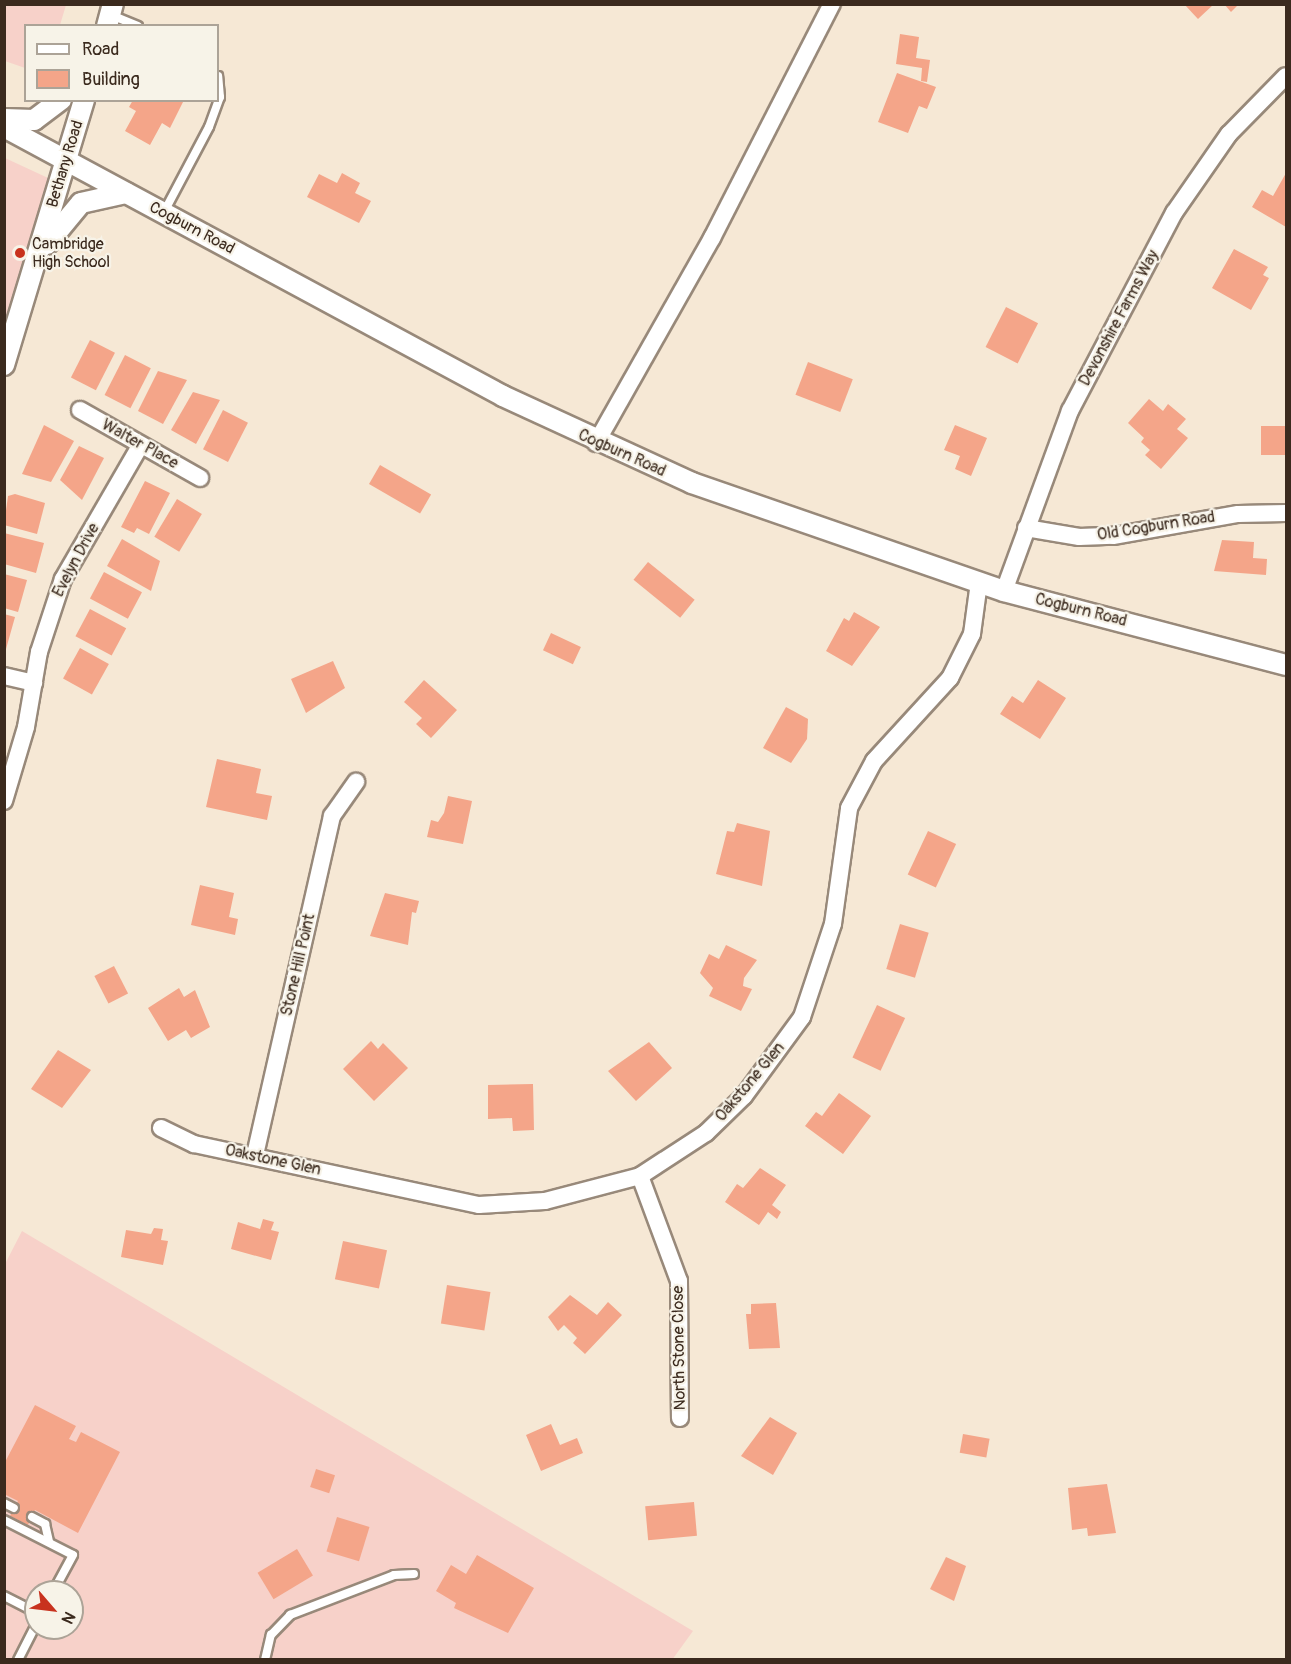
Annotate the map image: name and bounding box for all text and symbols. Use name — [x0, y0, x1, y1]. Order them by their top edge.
legend — [24, 24, 219, 102]
text: Road — [82, 38, 119, 61]
text: Building — [82, 68, 140, 91]
street label: Bethany Road — [43, 118, 87, 210]
street label: Cogburn Road — [146, 198, 238, 258]
place label: Cambridge High School — [32, 234, 110, 272]
marker: Cambridge High School — [13, 246, 27, 260]
street label: Devonshire Farms Way — [1075, 247, 1163, 389]
street label: Walter Place — [98, 415, 182, 473]
street label: Cogburn Road — [575, 425, 669, 481]
street label: Old Cogburn Road — [1096, 507, 1216, 545]
street label: Evelyn Drive — [49, 520, 103, 600]
street label: Cogburn Road — [1033, 589, 1129, 631]
street label: Stone Hill Point — [277, 912, 319, 1018]
street label: Oakstone Glen — [711, 1038, 789, 1126]
street label: Oakstone Glen — [223, 1140, 323, 1180]
street label: North Stone Close — [668, 1286, 690, 1410]
north arrow — [24, 1580, 84, 1640]
text: N — [57, 1608, 80, 1627]

